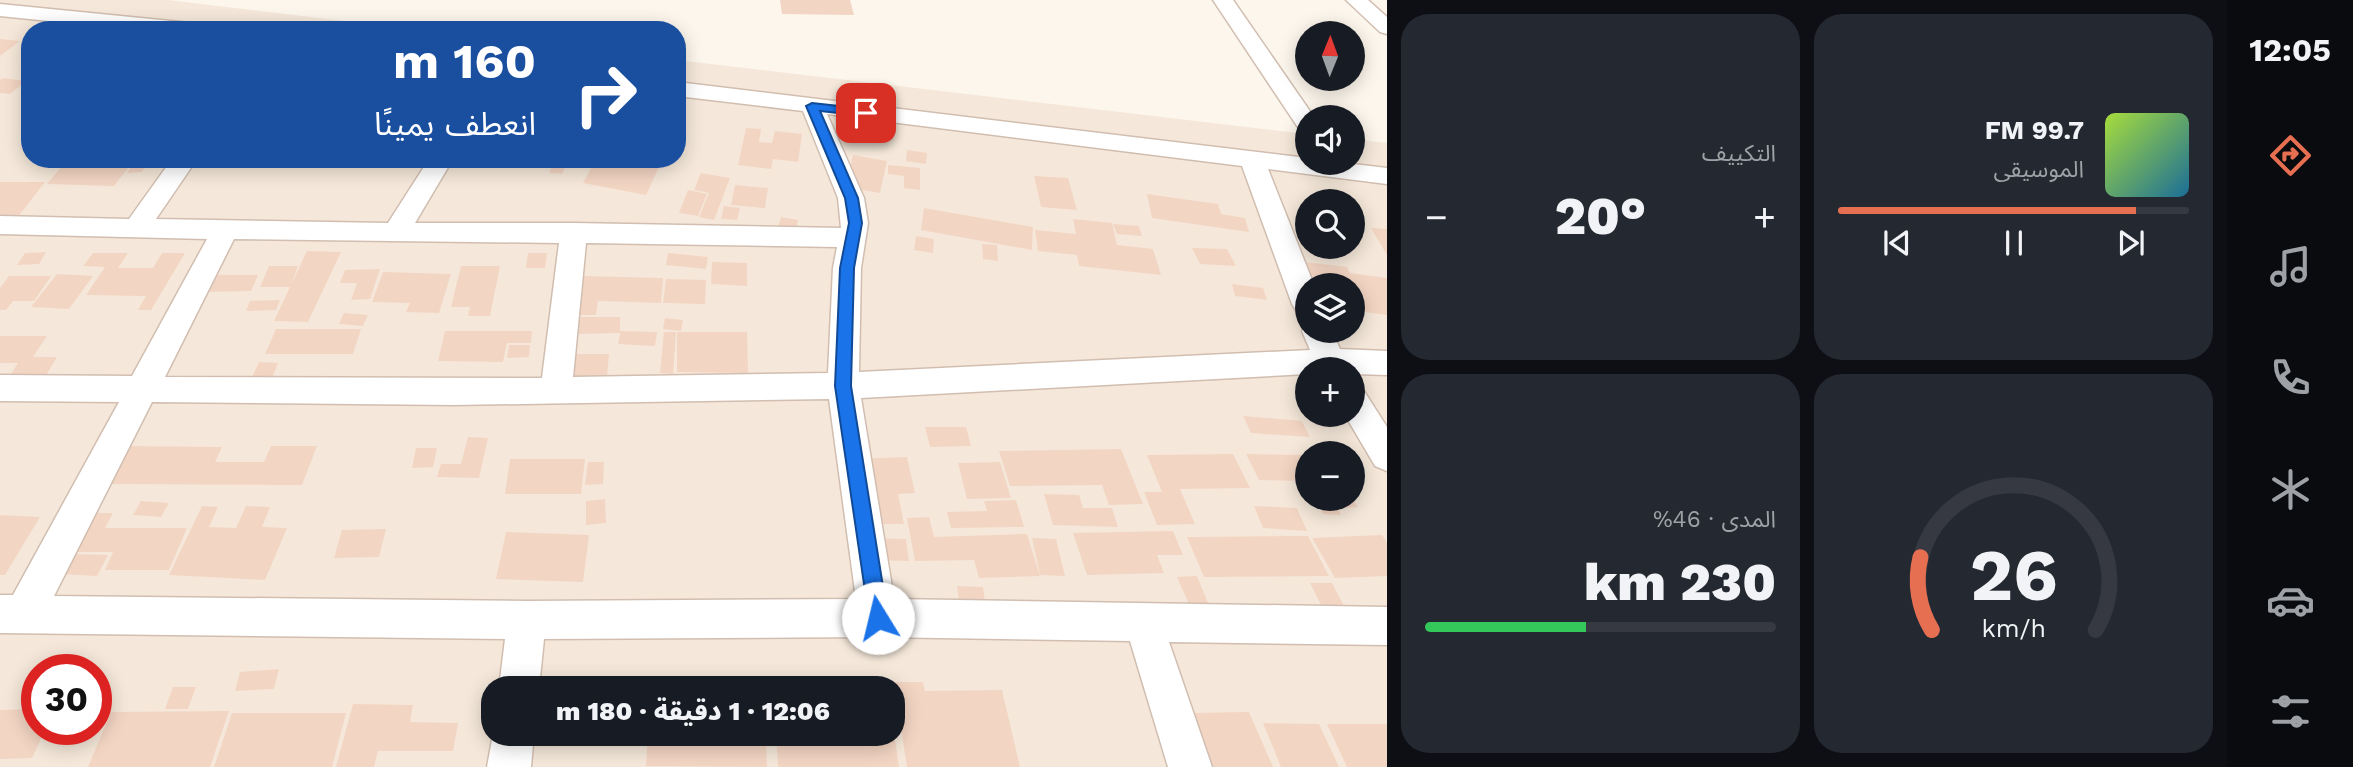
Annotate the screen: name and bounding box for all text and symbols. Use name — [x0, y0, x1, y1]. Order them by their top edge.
north arrow — [1295, 21, 1365, 91]
map controls — [1295, 21, 1365, 511]
text: 12:05 — [2249, 31, 2331, 69]
text: 160 m — [393, 32, 536, 90]
icon: right — [560, 49, 651, 140]
pin — [836, 83, 896, 143]
icon: arrive — [847, 94, 885, 132]
text: انعطف يمينًا — [374, 105, 536, 143]
button: sound — [1295, 105, 1365, 175]
text: 99.7 FM — [1985, 115, 2084, 145]
icon: directions — [2266, 131, 2315, 180]
text: التكييف — [1702, 140, 1776, 167]
text: الموسيقى — [1993, 156, 2084, 183]
text: 20° — [1555, 186, 1646, 247]
button: search — [1295, 189, 1365, 259]
text: − — [1425, 195, 1448, 239]
text: + — [1753, 195, 1776, 239]
icon: previous — [1878, 224, 1916, 262]
icon: pause — [1995, 224, 2033, 262]
icon: next — [2112, 224, 2150, 262]
icon: music — [2266, 242, 2315, 291]
button: layers — [1295, 273, 1365, 343]
icon: phone — [2266, 353, 2315, 402]
button: + — [1295, 357, 1365, 427]
button: − — [1295, 441, 1365, 511]
icon: climate — [2266, 465, 2315, 514]
text: المدى · 46% — [1653, 506, 1776, 533]
text: 26 — [1969, 532, 2058, 618]
text: 230 km — [1584, 552, 1776, 613]
icon: car — [2266, 576, 2315, 625]
position arrow — [841, 581, 915, 655]
text: km/h — [1981, 613, 2046, 642]
speed limit sign: 30 — [21, 654, 112, 745]
icon: filters — [2266, 687, 2315, 736]
text: 12:06 · 1 دقيقة · 180 m — [556, 696, 830, 726]

